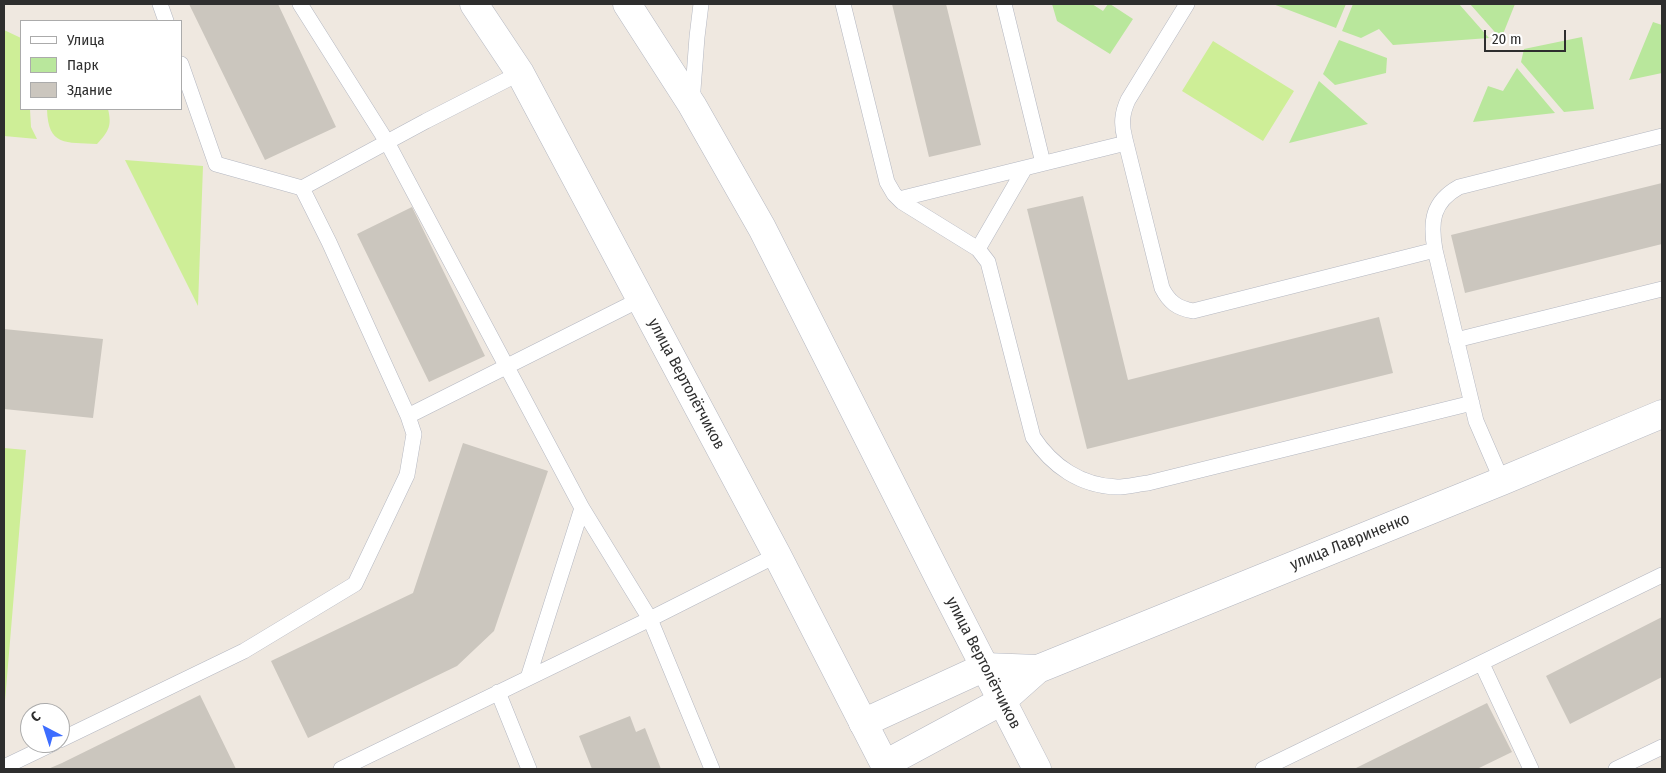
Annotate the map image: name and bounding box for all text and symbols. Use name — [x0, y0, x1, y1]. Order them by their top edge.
legend — [20, 20, 182, 110]
scale bar — [1486, 20, 1568, 52]
text: 20 m — [1492, 30, 1522, 48]
text: Улица — [67, 31, 105, 49]
text: Парк — [67, 56, 98, 74]
text: Здание — [67, 81, 113, 99]
street label: улица Вертолётчиков — [643, 315, 729, 453]
street label: улица Лавриненко — [1288, 509, 1412, 575]
street label: улица Вертолётчиков — [941, 594, 1025, 732]
north arrow — [20, 703, 70, 753]
text: С — [27, 708, 44, 726]

